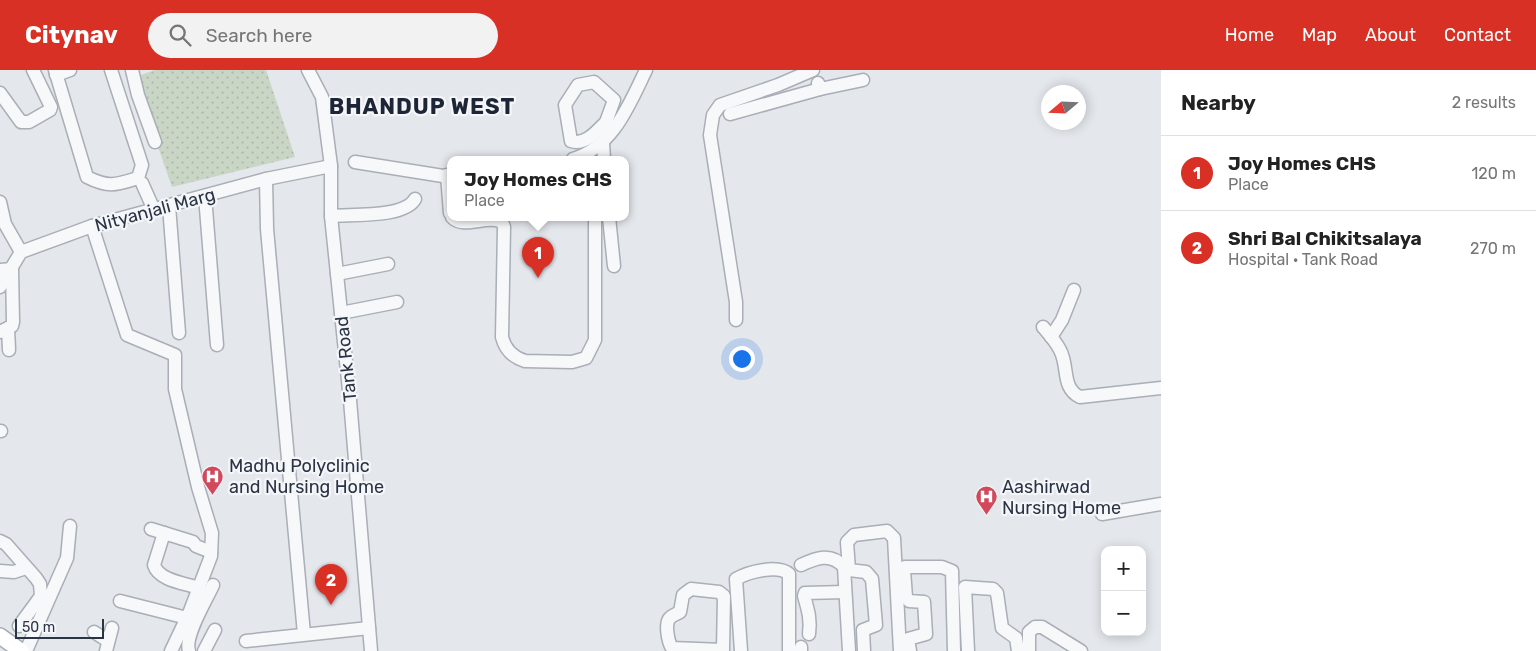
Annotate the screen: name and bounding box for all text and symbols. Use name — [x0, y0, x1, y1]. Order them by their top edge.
search box — [148, 13, 498, 58]
text: Citynav — [25, 21, 118, 49]
icon: search — [166, 21, 194, 49]
text: Search here — [206, 24, 312, 47]
text: Home — [1225, 24, 1274, 46]
text: Map — [1302, 24, 1337, 46]
text: About — [1365, 24, 1416, 46]
text: Contact — [1444, 24, 1511, 46]
north arrow — [1041, 85, 1086, 130]
text: Nearby — [1181, 90, 1256, 115]
district label: BHANDUP WEST — [329, 93, 515, 120]
text: 2 results — [1452, 93, 1516, 112]
text: Joy Homes CHS — [1228, 152, 1376, 175]
popup — [447, 156, 629, 221]
text: 1 — [1193, 164, 1201, 183]
text: 120 m — [1471, 164, 1516, 183]
text: Joy Homes CHS — [464, 168, 612, 191]
text: Place — [1228, 175, 1269, 194]
street label: Nityanjali Marg — [92, 183, 218, 237]
text: Place — [464, 191, 505, 210]
text: Shri Bal Chikitsalaya — [1228, 227, 1422, 250]
pin: 1 — [522, 237, 554, 278]
text: 2 — [1192, 239, 1202, 258]
text: 270 m — [1470, 239, 1516, 258]
text: Hospital · Tank Road — [1228, 250, 1378, 269]
street label: Tank Road — [331, 315, 361, 403]
your location — [729, 346, 755, 372]
place label: Madhu Polyclinic and Nursing Home — [229, 455, 384, 498]
hospital icon: Madhu Polyclinic and Nursing Home — [201, 464, 225, 495]
place label: Aashirwad Nursing Home — [1002, 476, 1121, 519]
hospital icon: Aashirwad Nursing Home — [974, 485, 998, 516]
map controls — [1101, 546, 1146, 636]
button: + — [1101, 546, 1146, 591]
pin: 2 — [315, 564, 347, 605]
button: − — [1101, 591, 1146, 636]
scale bar — [15, 616, 104, 639]
text: 50 m — [22, 619, 55, 636]

